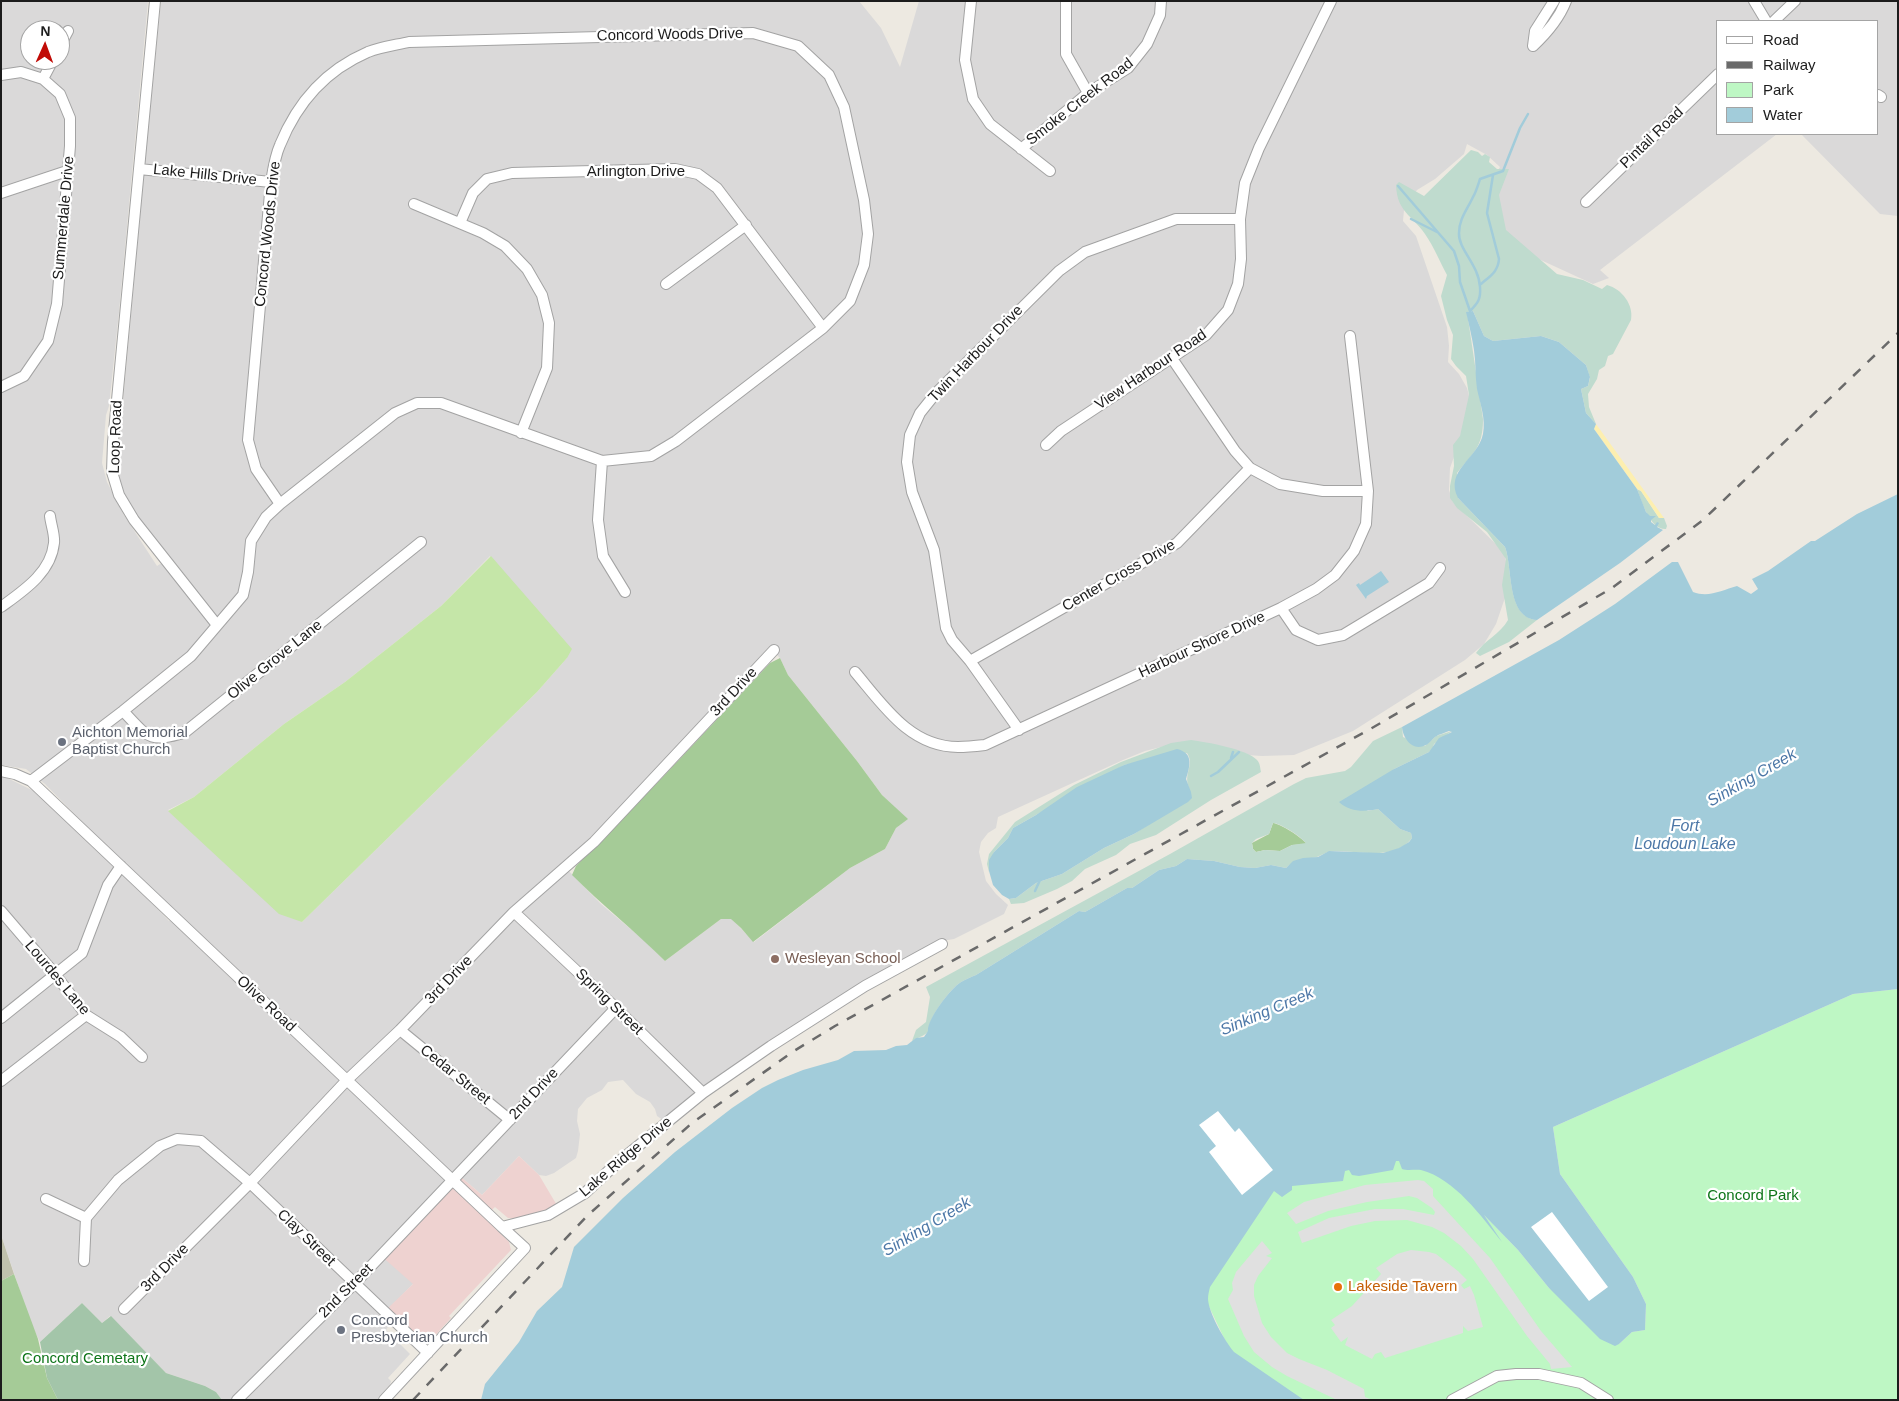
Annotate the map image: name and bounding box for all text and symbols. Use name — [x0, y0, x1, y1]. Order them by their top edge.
north arrow — [20, 20, 70, 70]
legend — [1716, 20, 1879, 135]
text: N — [40, 23, 51, 39]
street label: Concord Woods Drive — [597, 25, 743, 45]
text: Road — [1763, 31, 1799, 48]
street label: Smoke Creek Road — [1023, 55, 1137, 149]
text: Railway — [1763, 56, 1816, 73]
text: Park — [1763, 81, 1794, 98]
street label: Pintail Road — [1617, 103, 1687, 173]
text: Water — [1763, 106, 1802, 123]
street label: Summerdale Drive — [50, 155, 78, 281]
street label: Concord Woods Drive — [251, 160, 285, 308]
street label: Lake Hills Drive — [152, 161, 258, 189]
street label: Arlington Drive — [587, 163, 685, 181]
street label: Twin Harbour Drive — [925, 302, 1027, 406]
street label: View Harbour Road — [1092, 326, 1210, 414]
street label: Loop Road — [106, 400, 126, 474]
street label: Center Cross Drive — [1059, 536, 1179, 616]
street label: Harbour Shore Drive — [1136, 608, 1268, 682]
street label: Olive Grove Lane — [224, 616, 326, 704]
street label: 3rd Drive — [707, 664, 761, 720]
place label: Aichton Memorial Baptist Church — [72, 724, 188, 759]
marker: Aichton Memorial Baptist Church — [56, 736, 68, 748]
water label: Sinking Creek — [1704, 745, 1800, 811]
water label: Fort Loudoun Lake — [1634, 817, 1736, 855]
street label: Lourdes Lane — [21, 937, 93, 1019]
place label: Wesleyan School — [785, 950, 901, 968]
street label: 3rd Drive — [421, 952, 477, 1008]
marker: Wesleyan School — [769, 953, 781, 965]
street label: Spring Street — [571, 965, 647, 1039]
street label: Olive Road — [233, 972, 299, 1036]
water label: Sinking Creek — [1217, 984, 1317, 1040]
street label: Cedar Street — [416, 1041, 494, 1109]
street label: 2nd Drive — [506, 1064, 562, 1124]
street label: Lake Ridge Drive — [576, 1113, 676, 1201]
park label: Concord Park — [1707, 1187, 1799, 1205]
water label: Sinking Creek — [879, 1193, 975, 1261]
street label: Clay Street — [273, 1206, 339, 1270]
street label: 3rd Drive — [137, 1240, 193, 1296]
street label: 2nd Street — [315, 1260, 377, 1322]
place label: Lakeside Tavern — [1348, 1278, 1457, 1296]
marker: Lakeside Tavern — [1332, 1281, 1344, 1293]
place label: Concord Presbyterian Church — [351, 1312, 488, 1347]
marker: Concord Presbyterian Church — [335, 1324, 347, 1336]
park label: Concord Cemetary — [22, 1350, 148, 1368]

